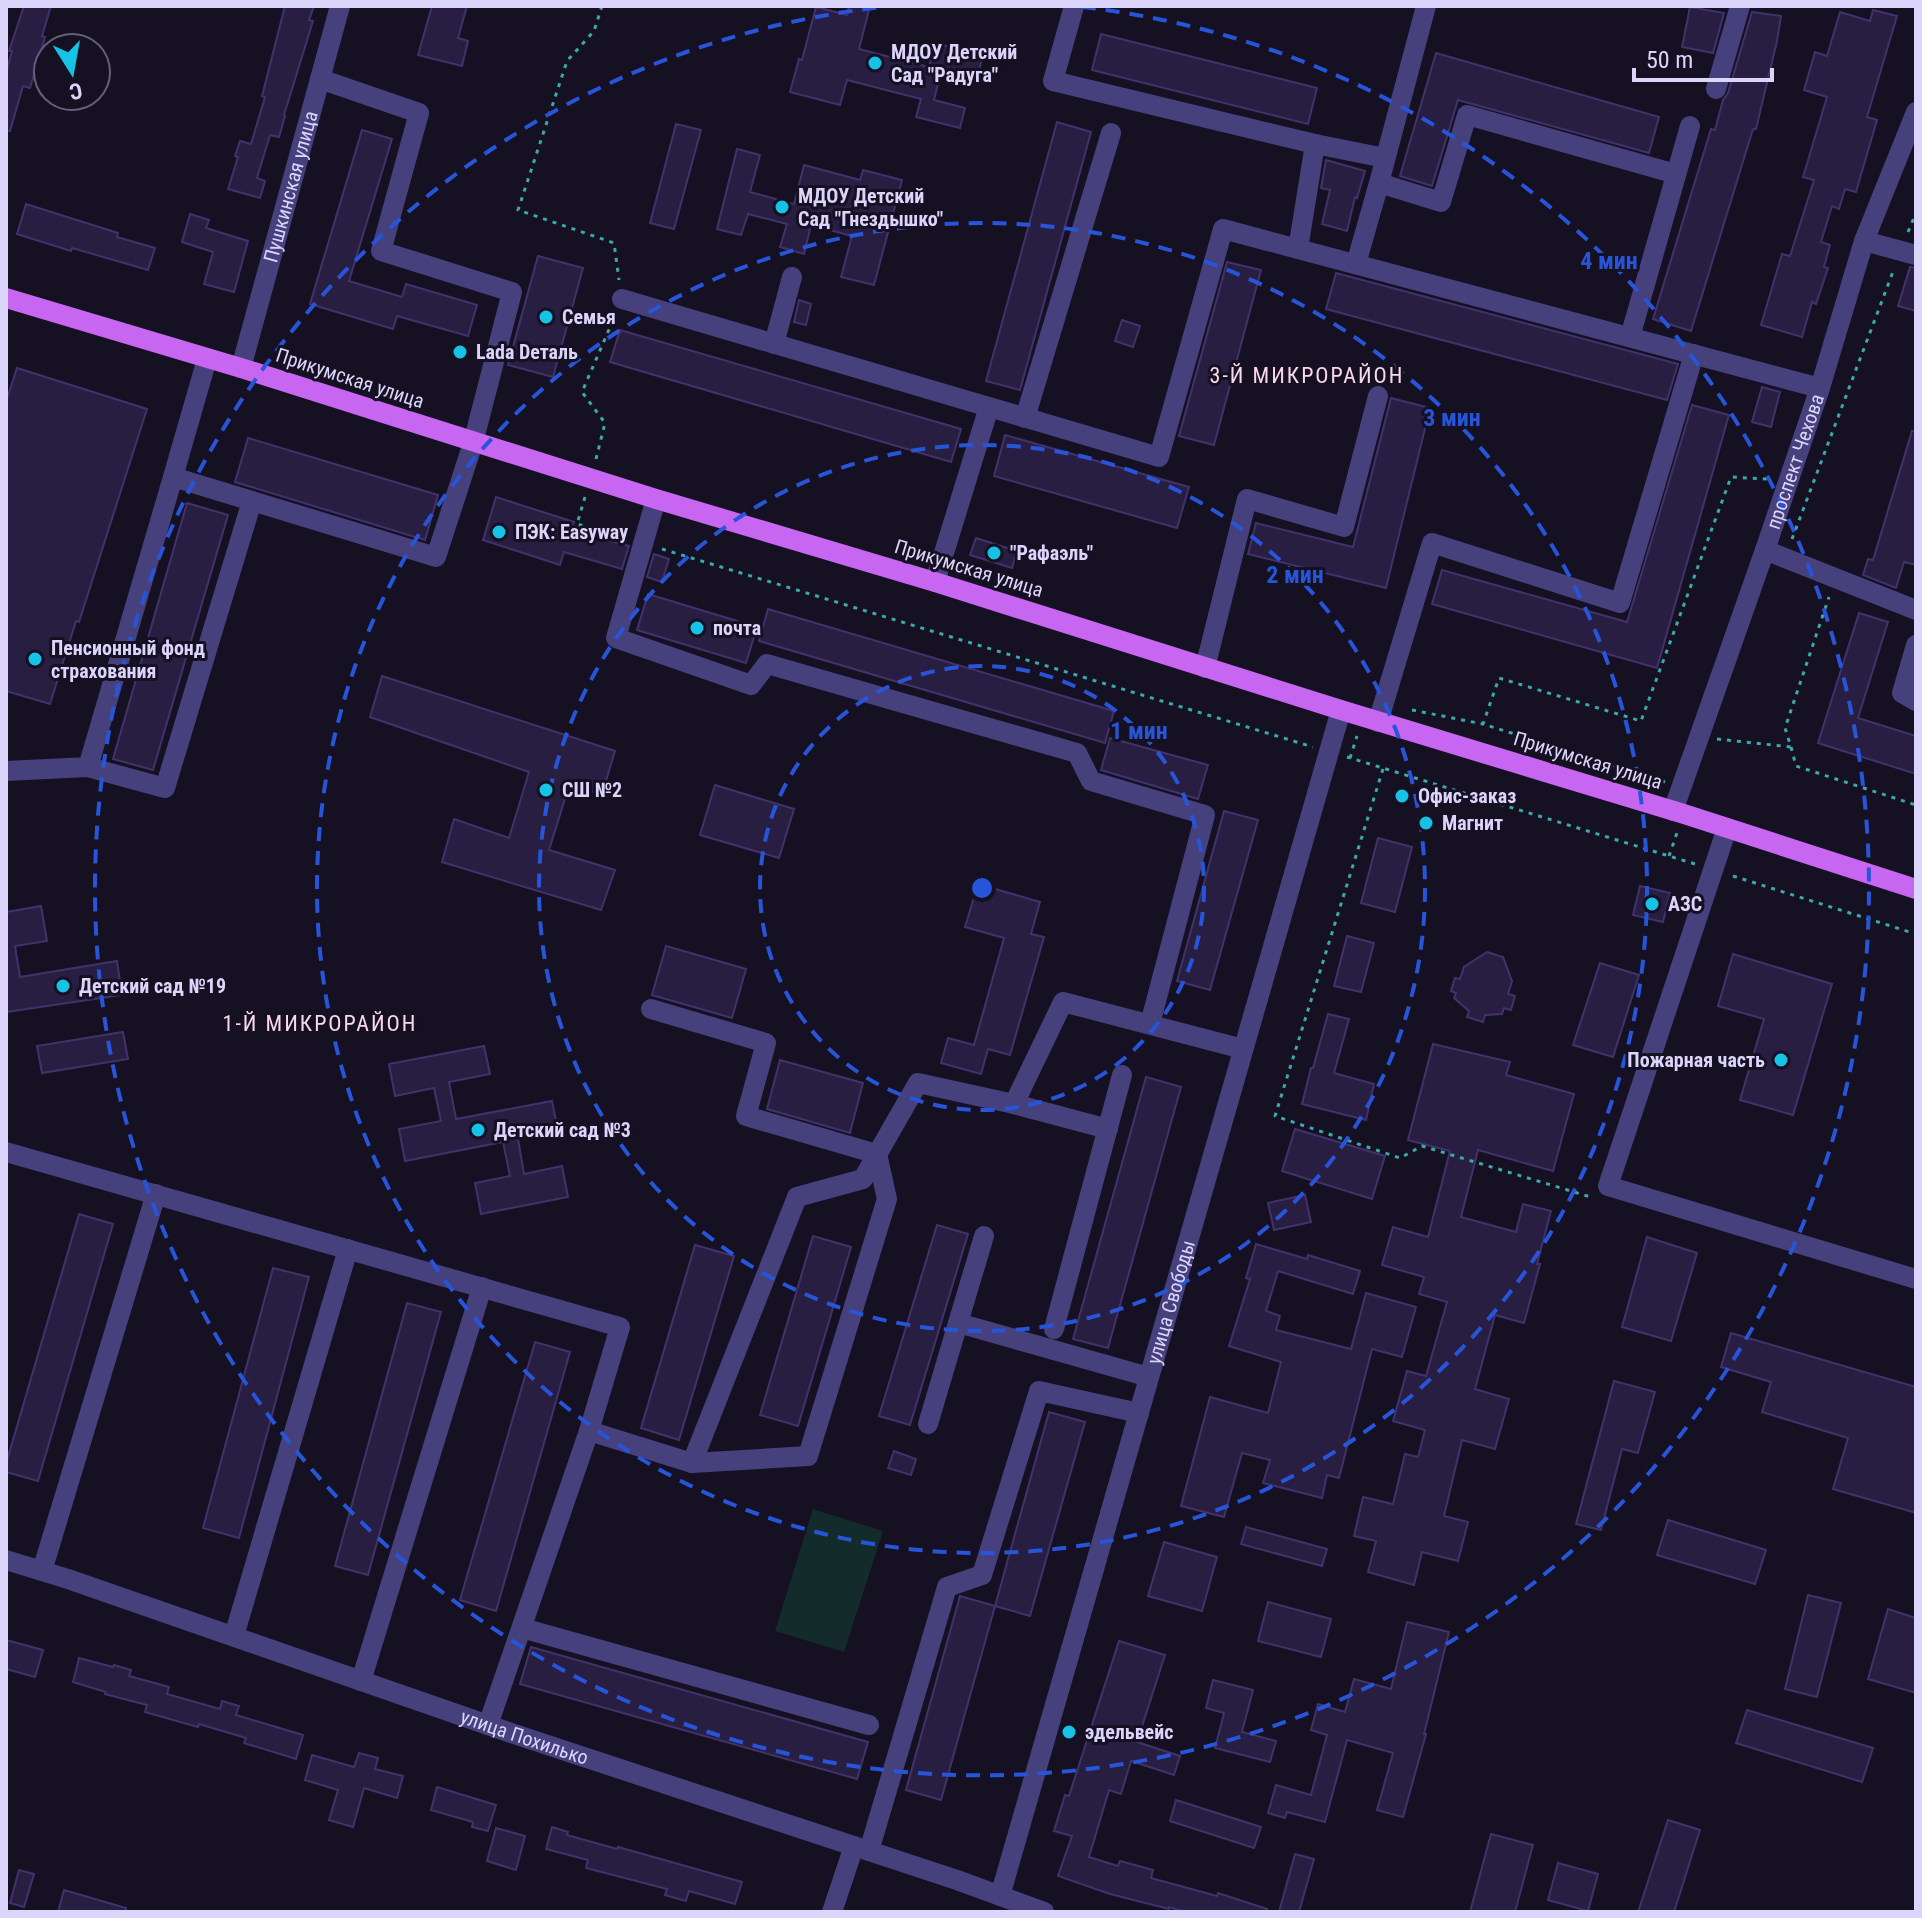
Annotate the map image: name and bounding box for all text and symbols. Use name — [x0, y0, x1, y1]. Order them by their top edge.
north arrow — [32, 32, 112, 112]
scale bar — [1634, 32, 1772, 82]
place label: МДОУ Детский Сад "Радуга" — [891, 40, 1017, 87]
text: 50 m — [1646, 46, 1693, 74]
marker: МДОУ Детский Сад "Радуга" — [866, 54, 884, 72]
text: С — [67, 78, 84, 105]
street label: Пушкинская улица — [258, 108, 323, 265]
place label: МДОУ Детский Сад "Гнездышко" — [798, 184, 943, 231]
marker: МДОУ Детский Сад "Гнездышко" — [773, 198, 791, 216]
text: 4 мин — [1580, 247, 1638, 275]
place label: Семья — [562, 305, 616, 329]
marker: Семья — [537, 308, 555, 326]
place label: Lada Dеталь — [476, 340, 578, 364]
street label: Прикумская улица — [273, 343, 427, 413]
marker: Lada Dеталь — [451, 343, 469, 361]
district label: 3-Й МИКРОРАЙОН — [1210, 363, 1404, 388]
street label: проспект Чехова — [1761, 391, 1829, 532]
text: 3 мин — [1423, 404, 1481, 432]
place label: ПЭК: Easyway — [515, 520, 628, 544]
marker: ПЭК: Easyway — [490, 523, 508, 541]
street label: Прикумская улица — [892, 534, 1046, 602]
place label: "Рафаэль" — [1010, 541, 1093, 565]
marker: "Рафаэль" — [985, 544, 1003, 562]
text: 2 мин — [1266, 561, 1324, 589]
place label: почта — [713, 616, 761, 640]
marker: почта — [688, 619, 706, 637]
place label: Пенсионный фонд страхования — [51, 636, 205, 683]
marker: Пенсионный фонд страхования — [26, 650, 44, 668]
text: 1 мин — [1110, 717, 1168, 745]
street label: Прикумская улица — [1511, 726, 1665, 794]
place label: СШ №2 — [562, 778, 622, 802]
marker: СШ №2 — [537, 781, 555, 799]
place label: Офис-заказ — [1418, 784, 1516, 808]
marker: Офис-заказ — [1393, 787, 1411, 805]
place label: Магнит — [1442, 811, 1503, 835]
marker: Магнит — [1417, 814, 1435, 832]
centre of rings — [968, 874, 996, 902]
place label: АЗС — [1668, 892, 1702, 916]
marker: АЗС — [1643, 895, 1661, 913]
place label: Детский сад №19 — [79, 974, 226, 998]
marker: Детский сад №19 — [54, 977, 72, 995]
district label: 1-Й МИКРОРАЙОН — [223, 1011, 417, 1036]
place label: Пожарная часть — [1627, 1048, 1765, 1072]
marker: Пожарная часть — [1772, 1051, 1790, 1069]
place label: Детский сад №3 — [494, 1118, 631, 1142]
marker: Детский сад №3 — [469, 1121, 487, 1139]
street label: улица Свободы — [1142, 1237, 1200, 1367]
street label: улица Похилько — [457, 1704, 592, 1770]
place label: эдельвейс — [1085, 1720, 1173, 1744]
marker: эдельвейс — [1060, 1723, 1078, 1741]

